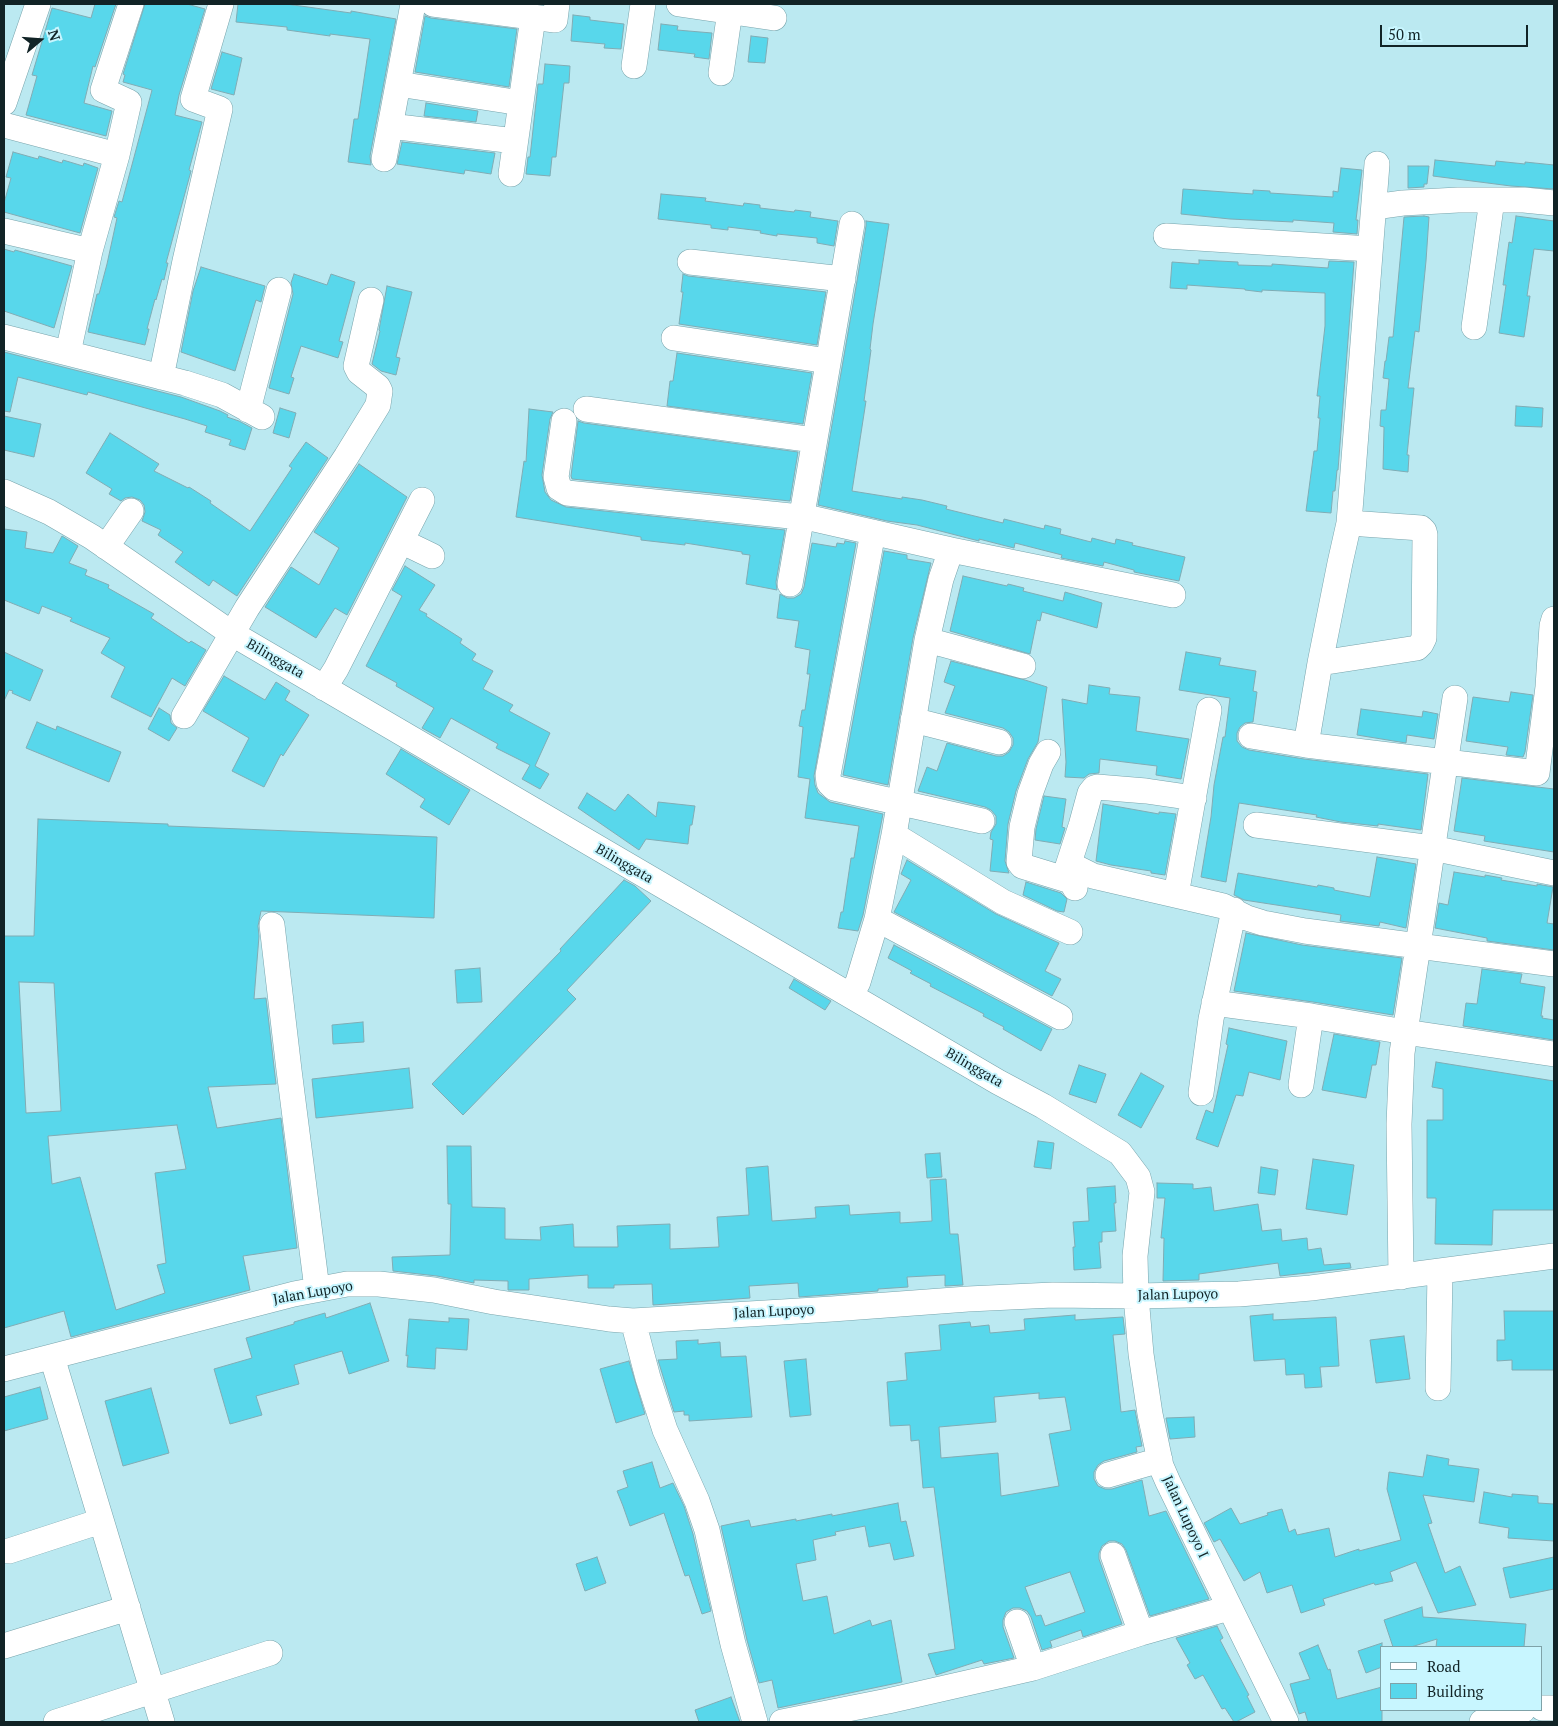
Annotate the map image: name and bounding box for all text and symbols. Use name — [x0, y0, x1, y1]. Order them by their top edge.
north arrow — [15, 15, 65, 65]
scale bar — [1383, 15, 1530, 47]
text: 50 m — [1388, 24, 1421, 44]
text: N — [44, 27, 65, 43]
street label: Bilinggata — [243, 636, 307, 682]
street label: Bilinggata — [592, 841, 656, 887]
street label: Bilinggata — [942, 1045, 1006, 1091]
street label: Jalan Lupoyo — [272, 1278, 354, 1308]
street label: Jalan Lupoyo — [1138, 1286, 1218, 1304]
street label: Jalan Lupoyo — [733, 1302, 815, 1322]
street label: Jalan Lupoyo I — [1159, 1473, 1211, 1561]
legend — [1380, 1646, 1543, 1711]
text: Road — [1427, 1656, 1460, 1676]
text: Building — [1427, 1681, 1484, 1701]

